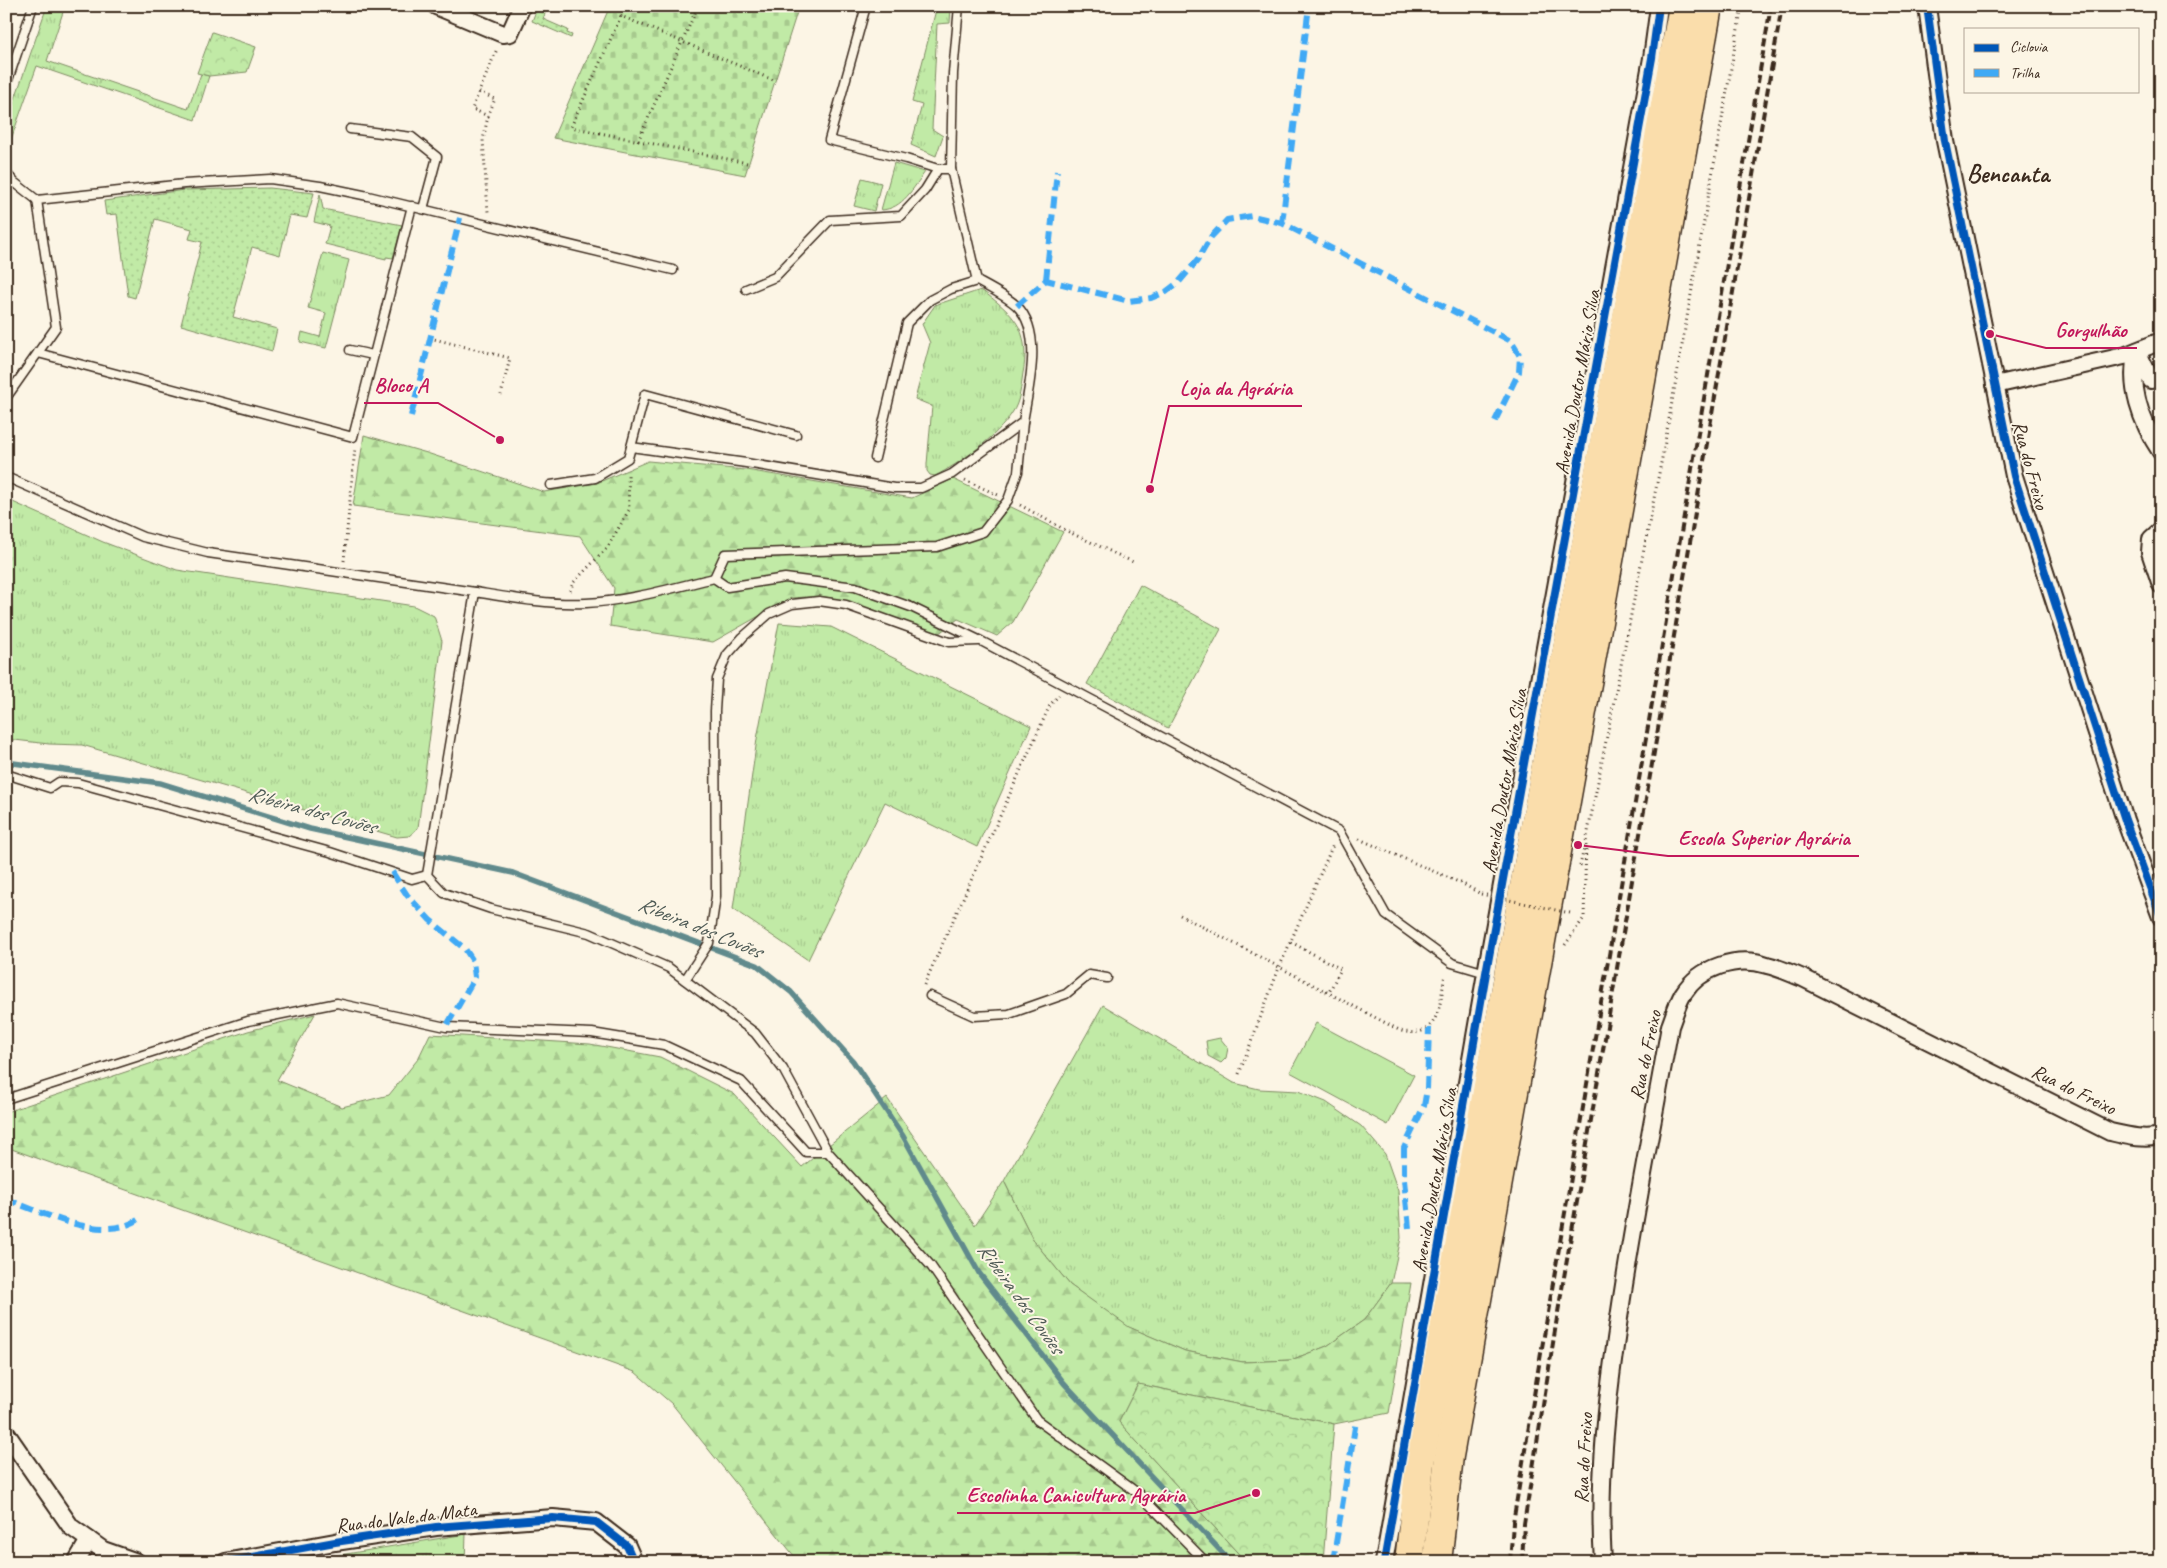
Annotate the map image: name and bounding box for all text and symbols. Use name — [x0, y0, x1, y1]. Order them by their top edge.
legend — [1964, 28, 2140, 92]
text: Ciclovia — [2010, 38, 2049, 57]
text: Trilha — [2010, 64, 2040, 83]
district label: Bencanta — [1967, 158, 2052, 190]
street label: Avenida Doutor Mário Silva — [1549, 287, 1606, 476]
callout: Gorgulhão — [2046, 312, 2137, 348]
text: Gorgulhão — [2055, 317, 2128, 343]
callout: Bloco A — [364, 367, 438, 403]
callout: Loja da Agrária — [1169, 370, 1302, 406]
text: Bloco A — [374, 372, 429, 398]
text: Loja da Agrária — [1180, 375, 1294, 401]
street label: Rua do Freixo — [2007, 418, 2055, 513]
street label: Avenida Doutor Mário Silva — [1476, 686, 1533, 875]
water label: Ribeira dos Covões — [246, 781, 382, 840]
callout: Escola Superior Agrária — [1668, 820, 1859, 856]
text: Escola Superior Agrária — [1678, 825, 1851, 851]
water label: Ribeira dos Covões — [635, 891, 769, 965]
street label: Rua do Freixo — [1624, 1007, 1667, 1102]
street label: Rua do Freixo — [2028, 1058, 2121, 1121]
street label: Avenida Doutor Mário Silva — [1406, 1085, 1463, 1274]
water label: Ribeira dos Covões — [972, 1238, 1072, 1362]
street label: Rua do Freixo — [1569, 1411, 1598, 1504]
callout: Escolinha Canicultura Agrária — [957, 1477, 1195, 1513]
text: Escolinha Canicultura Agrária — [967, 1482, 1187, 1508]
street label: Rua do Vale da Mata — [335, 1496, 480, 1539]

